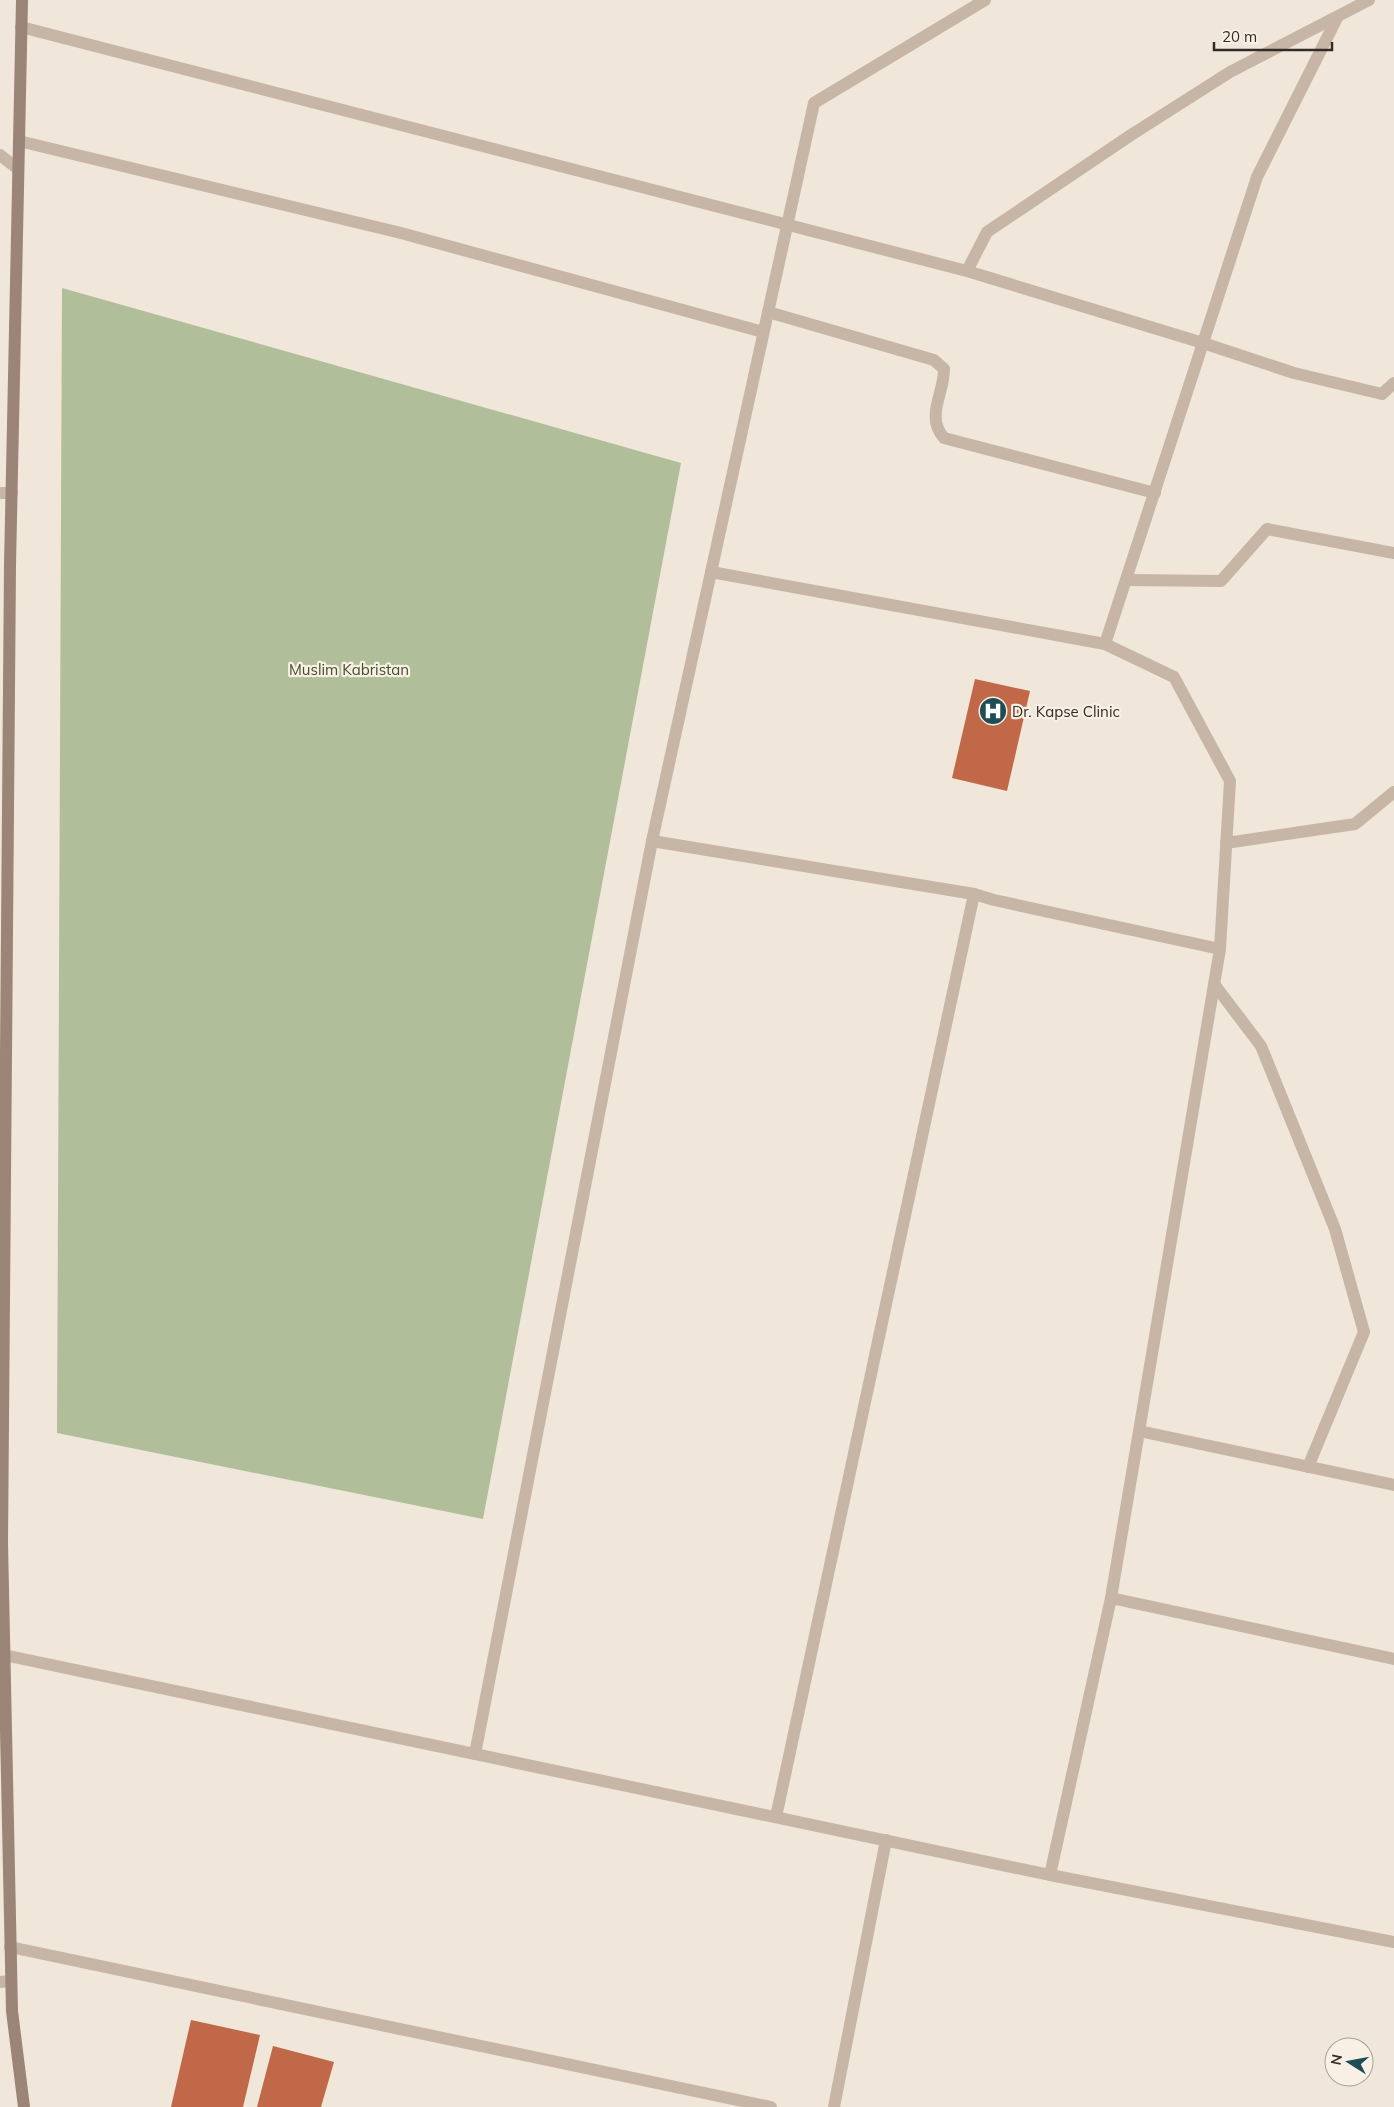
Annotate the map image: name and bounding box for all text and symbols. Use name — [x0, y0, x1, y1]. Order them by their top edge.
scale bar — [1214, 20, 1332, 52]
text: 20 m — [1222, 27, 1257, 46]
park label: Muslim Kabristan — [289, 660, 409, 679]
hospital icon: Dr. Kapse Clinic — [978, 696, 1008, 726]
place label: Dr. Kapse Clinic — [1012, 702, 1120, 721]
north arrow — [1324, 2037, 1374, 2087]
text: N — [1326, 2053, 1346, 2066]

